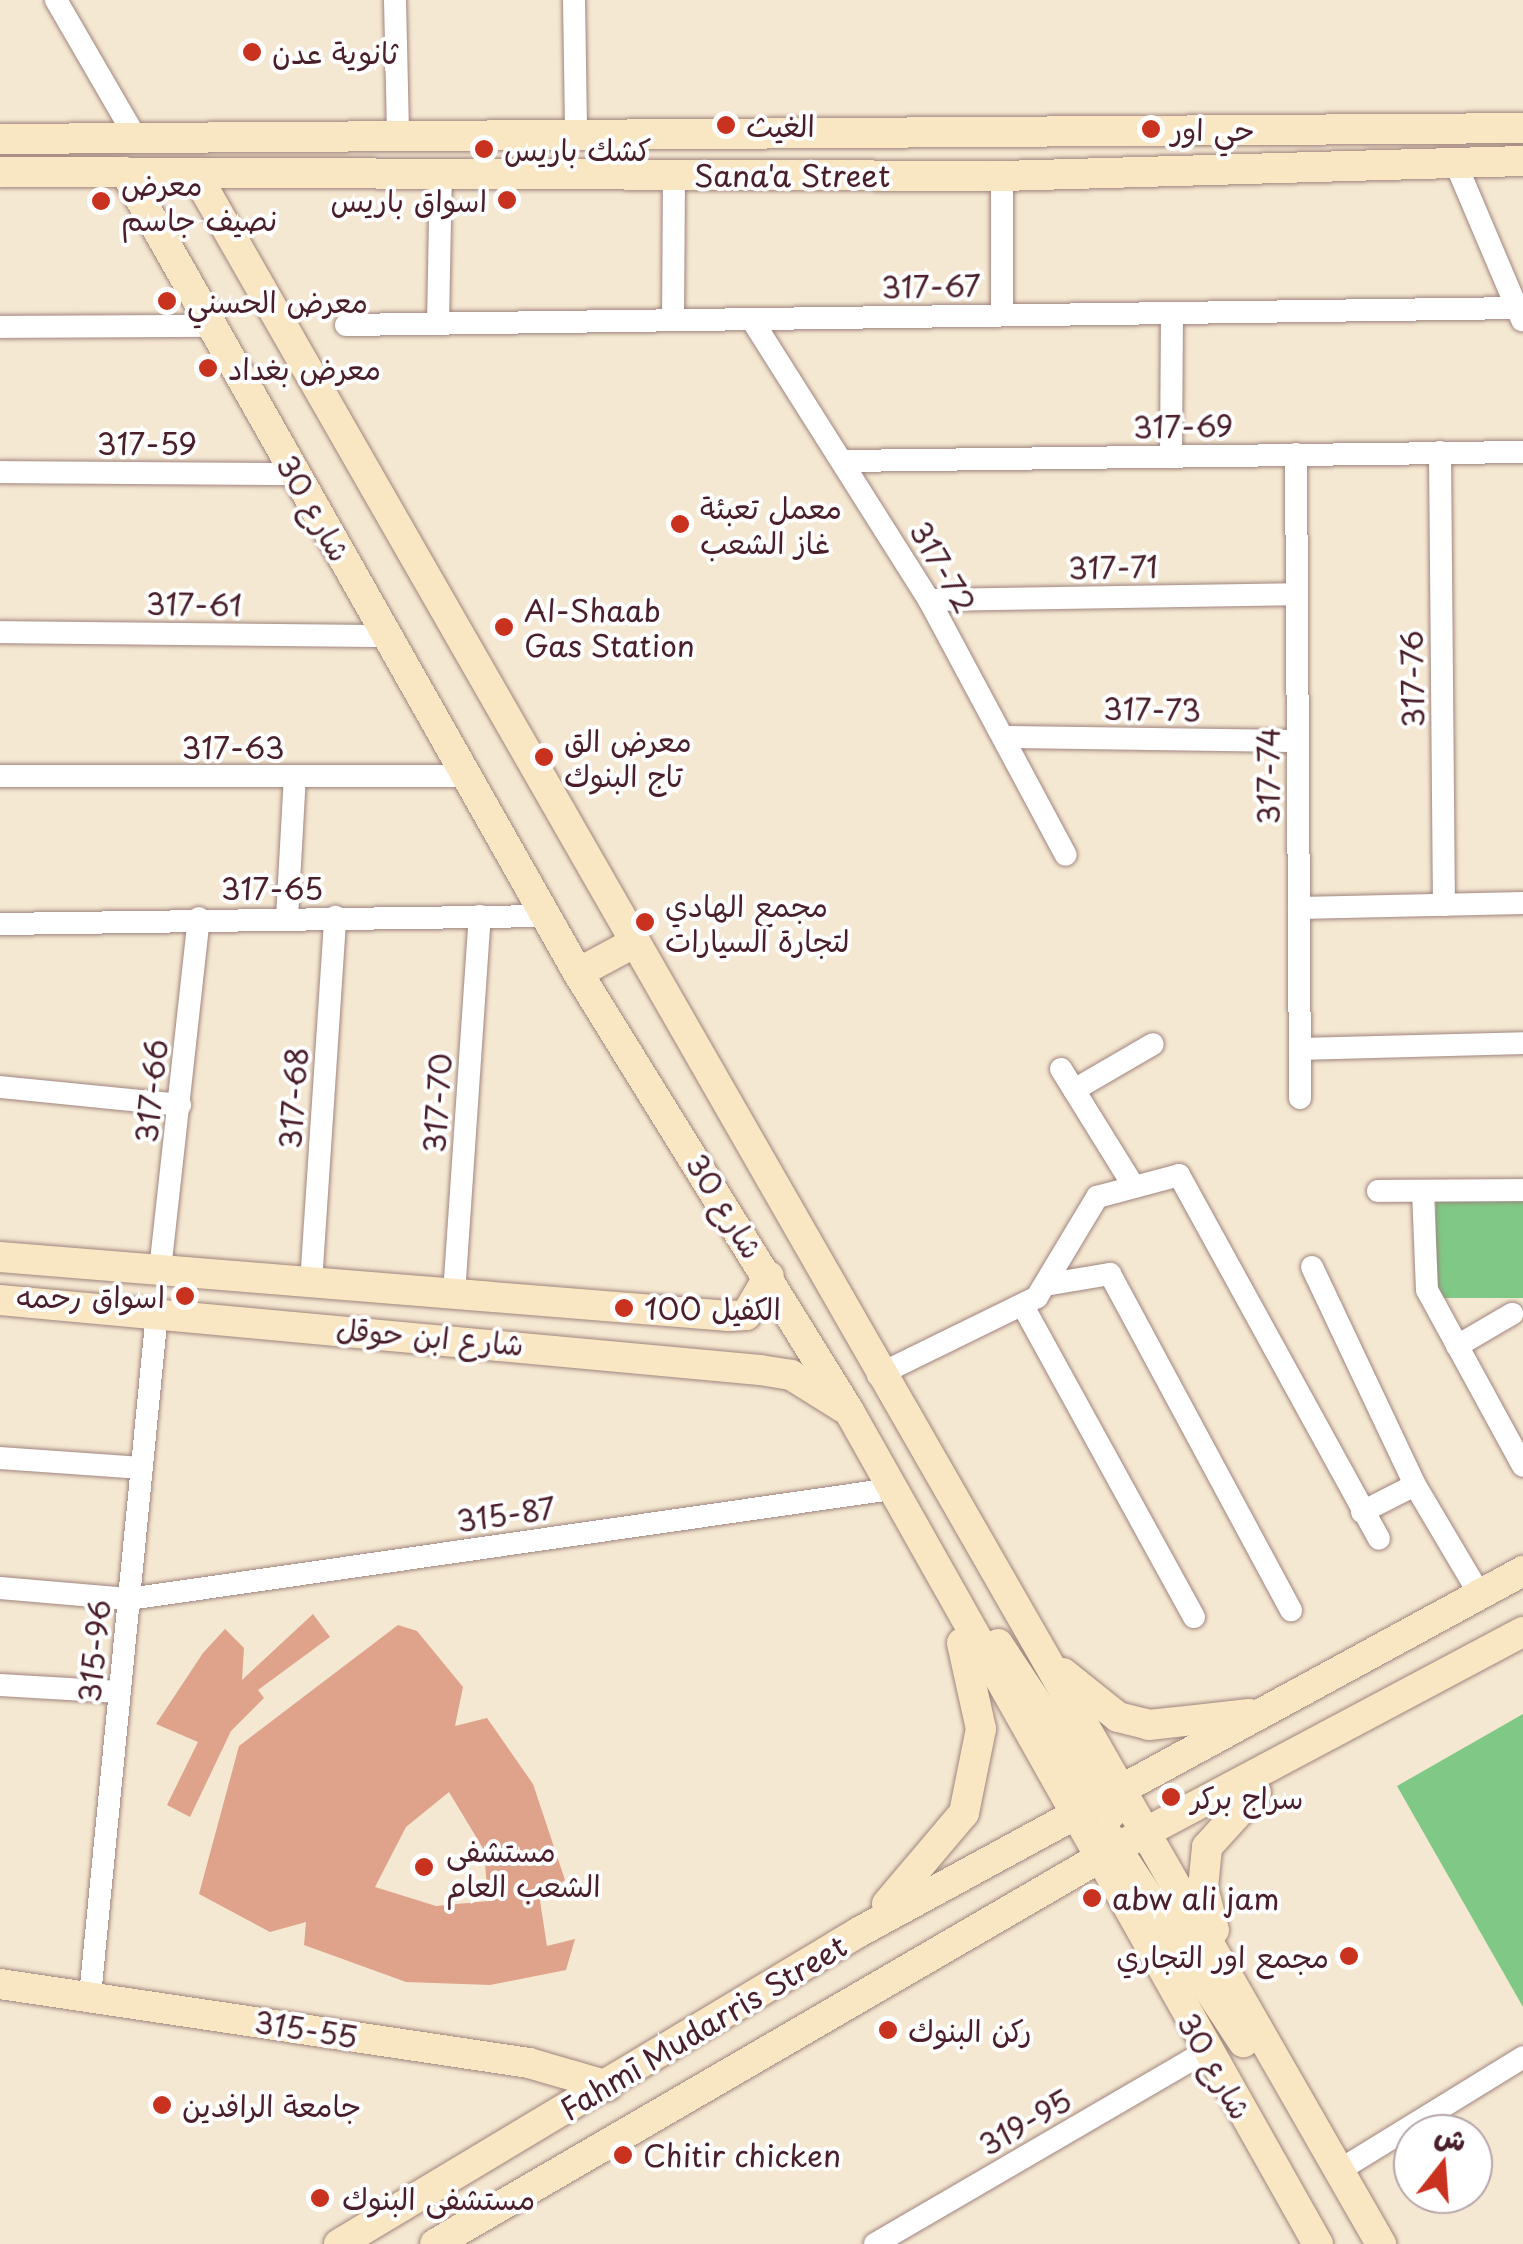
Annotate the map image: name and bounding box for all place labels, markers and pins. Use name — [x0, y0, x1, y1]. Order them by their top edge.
place label: ثانوية عدن — [272, 34, 398, 70]
marker: ثانوية عدن — [241, 41, 263, 63]
place label: الغيث — [746, 107, 815, 143]
place label: حي اور — [1171, 111, 1255, 147]
marker: الغيث — [715, 114, 737, 136]
marker: حي اور — [1140, 118, 1162, 140]
place label: كشك باريس — [504, 131, 652, 167]
marker: كشك باريس — [473, 138, 495, 160]
place label: معرض نصيف جاسم — [121, 166, 277, 236]
place label: اسواق باريس — [330, 182, 487, 218]
marker: اسواق باريس — [496, 189, 518, 211]
marker: معرض نصيف جاسم — [90, 190, 112, 212]
place label: معرض الحسني — [187, 283, 368, 319]
marker: معرض الحسني — [156, 290, 178, 312]
place label: معرض بغداد — [228, 350, 381, 386]
marker: معرض بغداد — [197, 357, 219, 379]
place label: معمل تعبئة غاز الشعب — [700, 489, 842, 560]
marker: معمل تعبئة غاز الشعب — [669, 513, 691, 535]
place label: Al-Shaab Gas Station — [524, 592, 695, 662]
marker: Al-Shaab Gas Station — [493, 616, 515, 638]
place label: معرض الق تاج البنوك — [564, 722, 692, 792]
marker: معرض الق تاج البنوك — [533, 746, 555, 768]
place label: مجمع الهادي لتجارة السيارات — [665, 887, 850, 958]
marker: مجمع الهادي لتجارة السيارات — [634, 911, 656, 933]
place label: اسواق رحمه — [15, 1278, 165, 1314]
marker: اسواق رحمه — [174, 1285, 196, 1307]
place label: الكفيل 100 — [644, 1290, 781, 1326]
marker: الكفيل 100 — [613, 1297, 635, 1319]
place label: سراج بركر — [1191, 1779, 1303, 1815]
marker: سراج بركر — [1160, 1786, 1182, 1808]
place label: مستشفى الشعب العام — [446, 1832, 601, 1902]
marker: مستشفى الشعب العام — [411, 1854, 437, 1880]
place label: abw ali jam — [1112, 1880, 1280, 1916]
marker: abw ali jam — [1081, 1887, 1103, 1909]
place label: مجمع اور التجاري — [1116, 1938, 1329, 1974]
marker: مجمع اور التجاري — [1338, 1945, 1360, 1967]
place label: ركن البنوك — [908, 2012, 1032, 2048]
marker: ركن البنوك — [877, 2019, 899, 2041]
place label: جامعة الرافدين — [182, 2087, 361, 2123]
marker: جامعة الرافدين — [151, 2094, 173, 2116]
place label: Chitir chicken — [643, 2137, 844, 2173]
marker: Chitir chicken — [612, 2144, 634, 2166]
place label: مستشفى البنوك — [342, 2180, 535, 2216]
marker: مستشفى البنوك — [307, 2185, 333, 2211]

